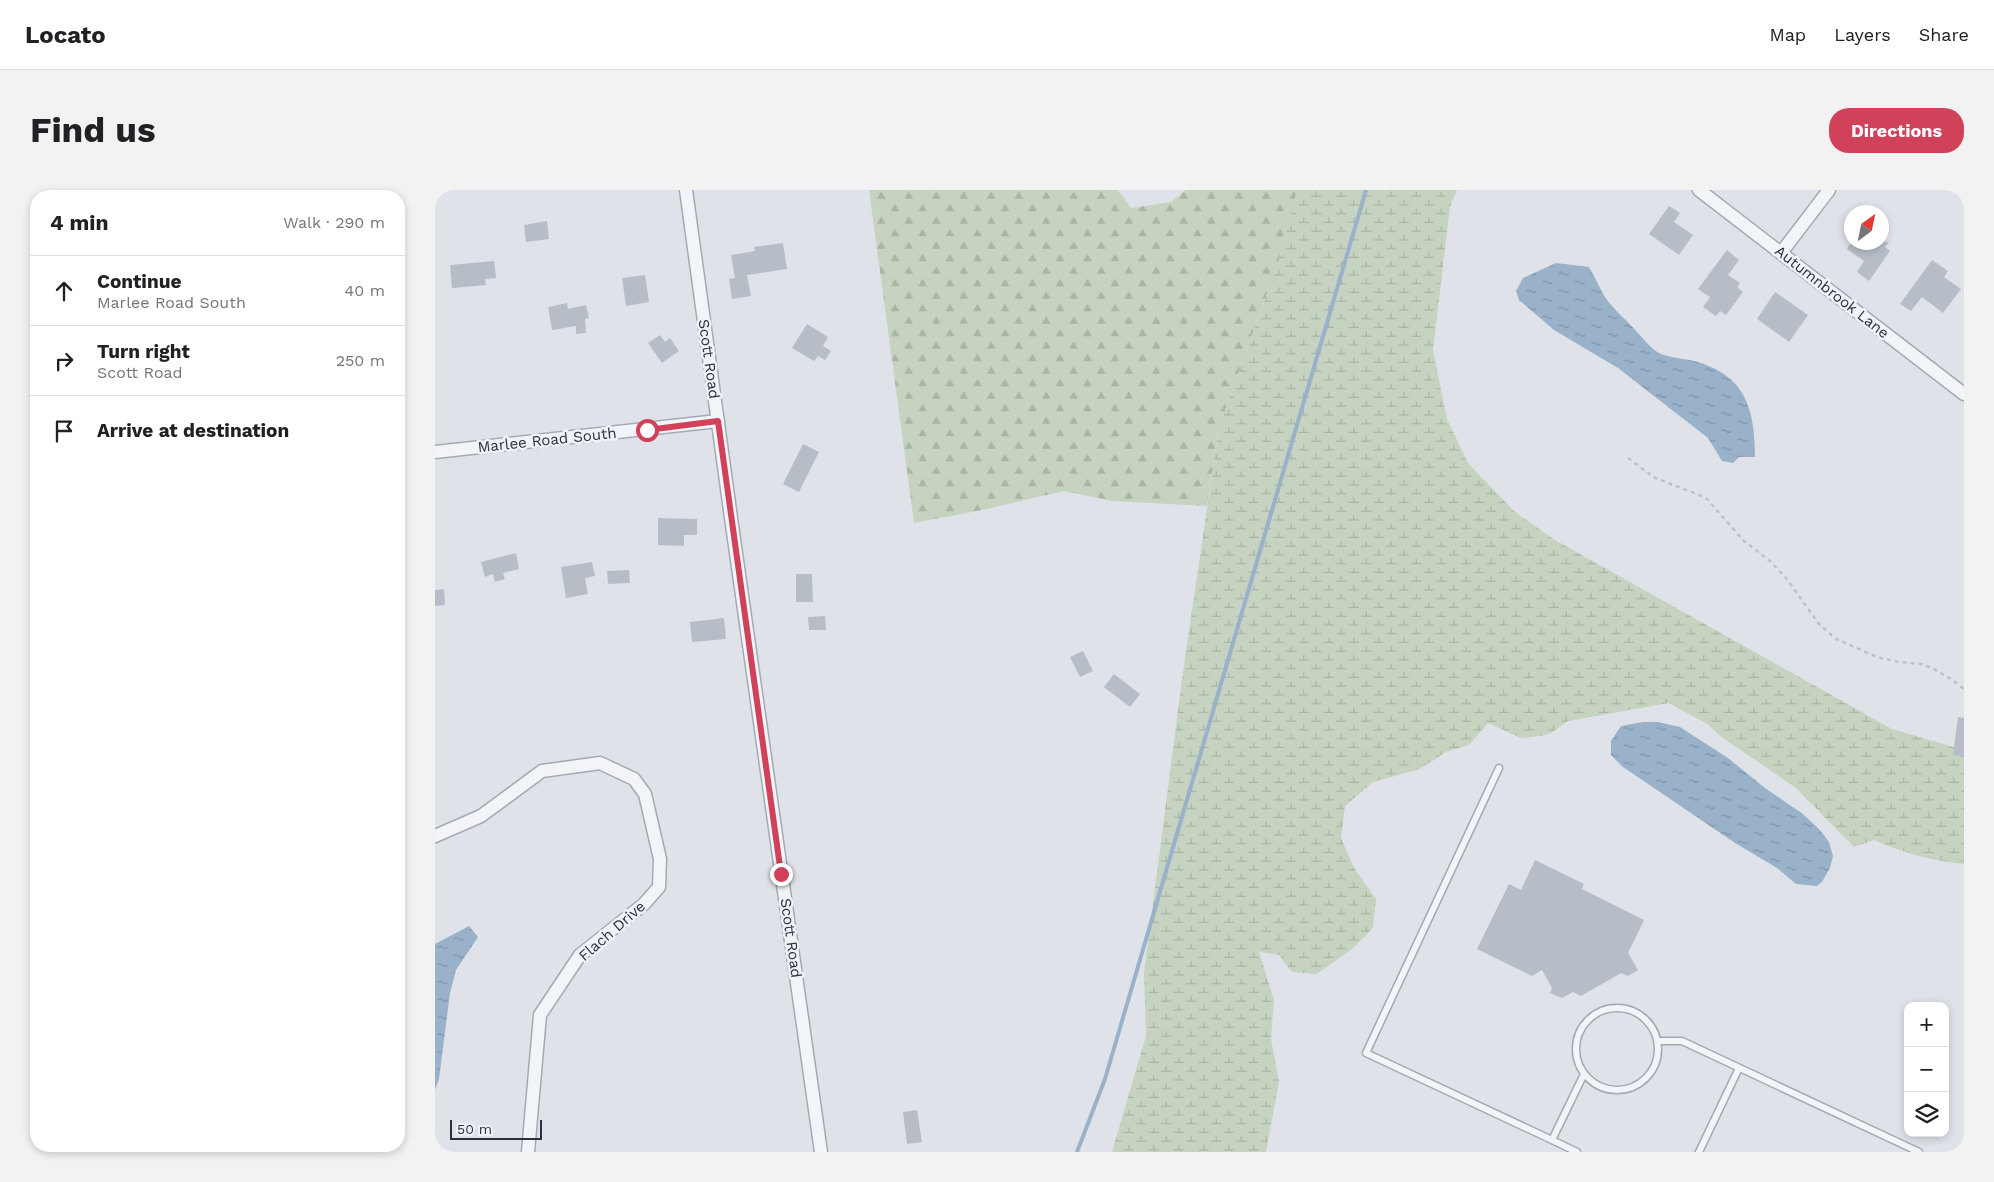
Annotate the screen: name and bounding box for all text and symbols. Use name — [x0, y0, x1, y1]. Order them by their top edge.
text: Locato — [25, 21, 106, 49]
text: Map — [1769, 24, 1806, 45]
text: Layers — [1834, 24, 1891, 45]
text: Share — [1919, 24, 1969, 45]
button: Directions — [1829, 108, 1964, 153]
text: Find us — [30, 109, 156, 151]
north arrow — [1844, 205, 1889, 250]
text: 4 min — [50, 210, 108, 235]
text: Walk · 290 m — [283, 213, 385, 232]
street label: Autumnbrook Lane — [1771, 242, 1893, 342]
text: Continue — [97, 270, 181, 293]
icon: ahead — [50, 277, 78, 305]
text: 40 m — [345, 281, 385, 300]
text: Marlee Road South — [97, 293, 246, 312]
street label: Scott Road — [695, 318, 723, 400]
text: Turn right — [97, 340, 190, 363]
icon: right — [50, 347, 78, 375]
text: 250 m — [336, 351, 385, 370]
text: Scott Road — [97, 363, 183, 382]
icon: arrive — [50, 417, 78, 445]
text: Arrive at destination — [97, 419, 289, 442]
route start — [636, 419, 659, 442]
street label: Marlee Road South — [477, 424, 617, 456]
route end — [770, 863, 793, 886]
street label: Flach Drive — [575, 897, 649, 965]
street label: Scott Road — [777, 897, 805, 979]
map controls — [1904, 1002, 1949, 1137]
button: + — [1904, 1002, 1949, 1047]
button: − — [1904, 1047, 1949, 1092]
button: layers — [1904, 1092, 1949, 1137]
scale bar — [450, 1117, 543, 1140]
text: 50 m — [457, 1121, 492, 1137]

